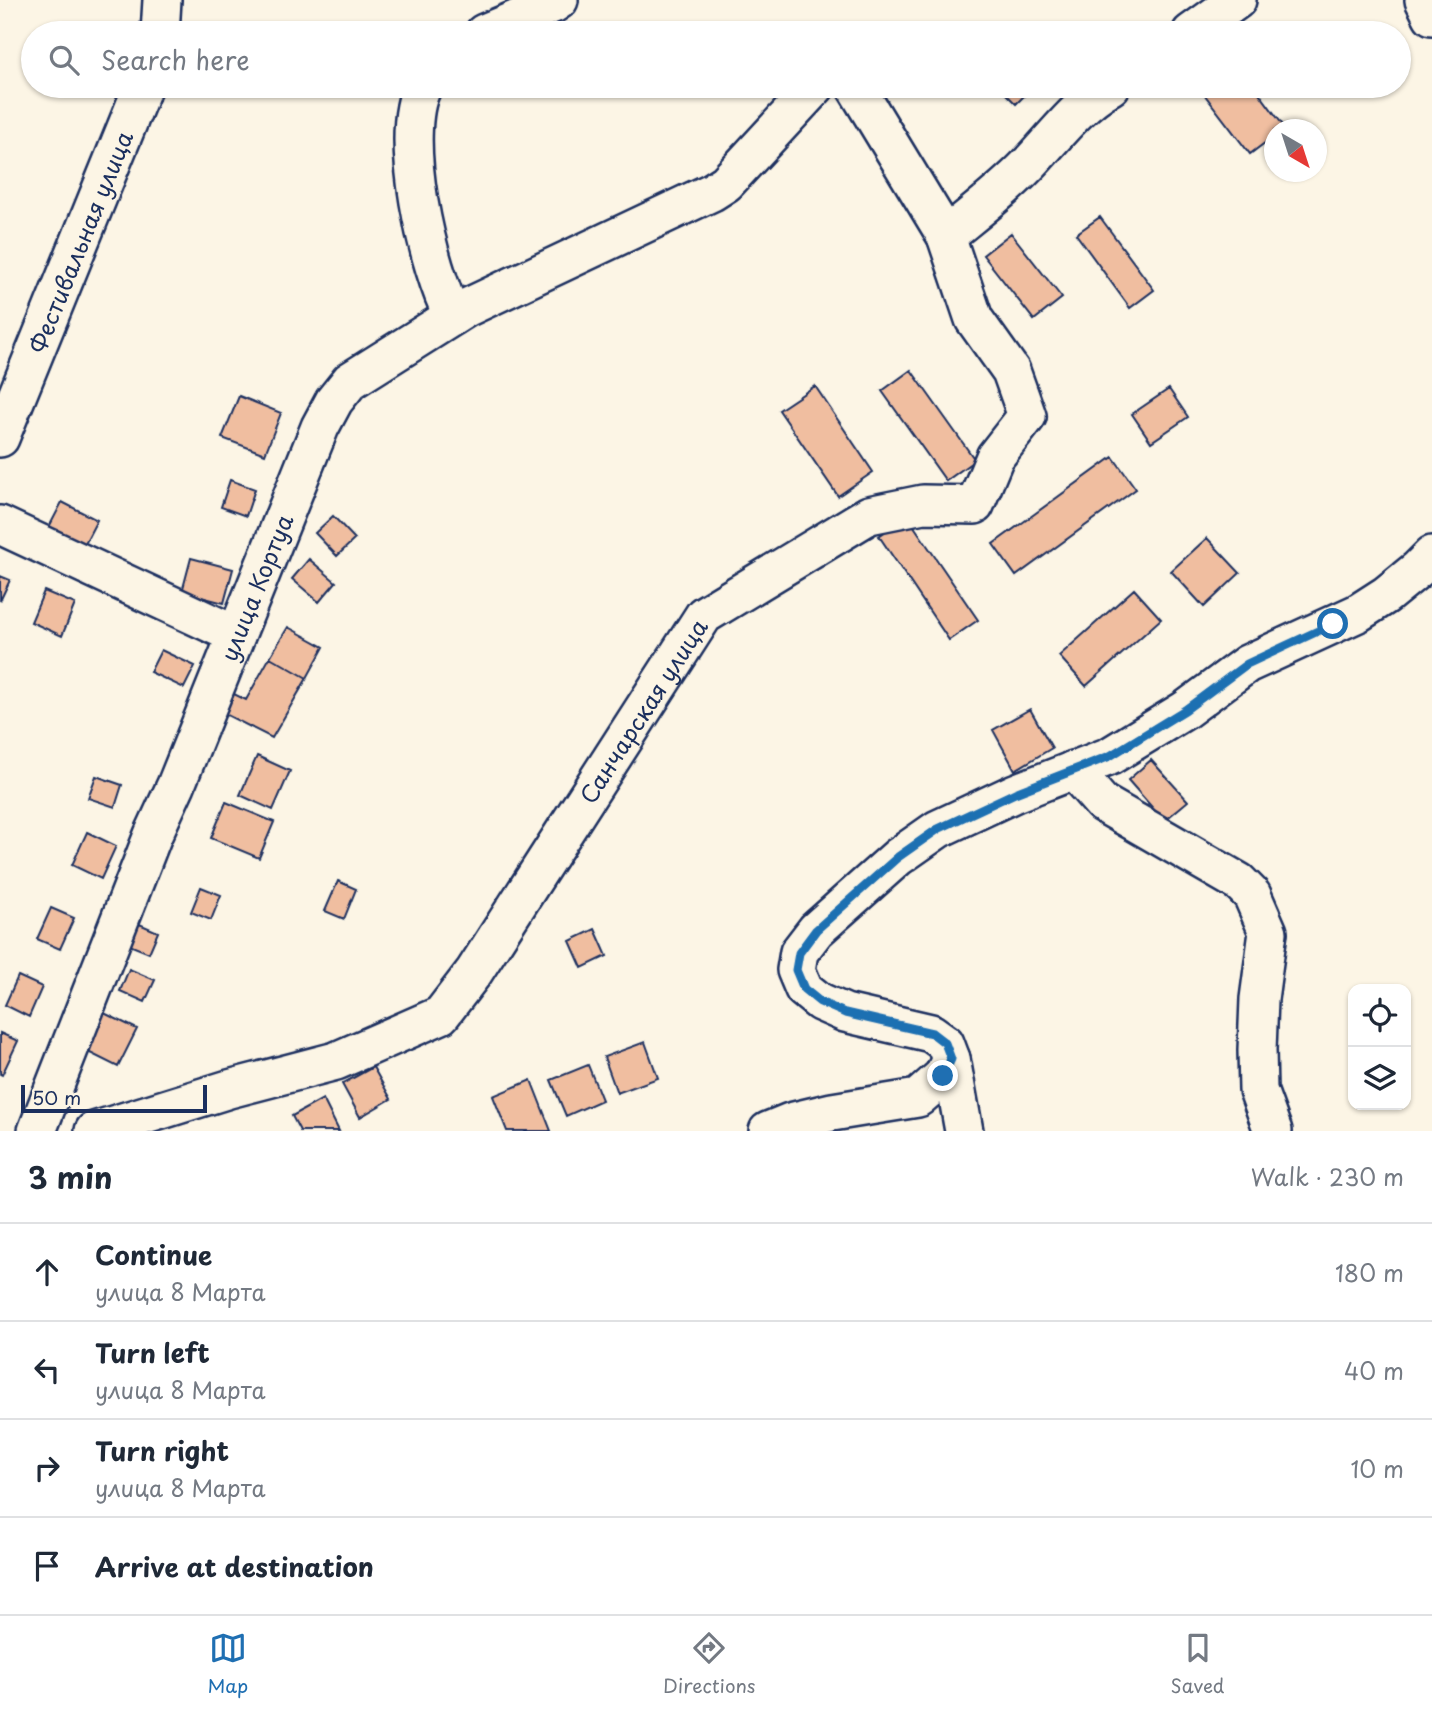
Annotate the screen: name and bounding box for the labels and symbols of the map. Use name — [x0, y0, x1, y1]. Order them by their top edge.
north arrow — [1264, 119, 1327, 182]
street label: Фестивальная улица — [19, 125, 141, 358]
street label: улица Кортуа — [210, 508, 301, 666]
route start — [1317, 608, 1348, 639]
street label: Санчарская улица — [570, 611, 715, 810]
route end — [927, 1060, 958, 1091]
scale bar — [21, 1082, 206, 1114]

